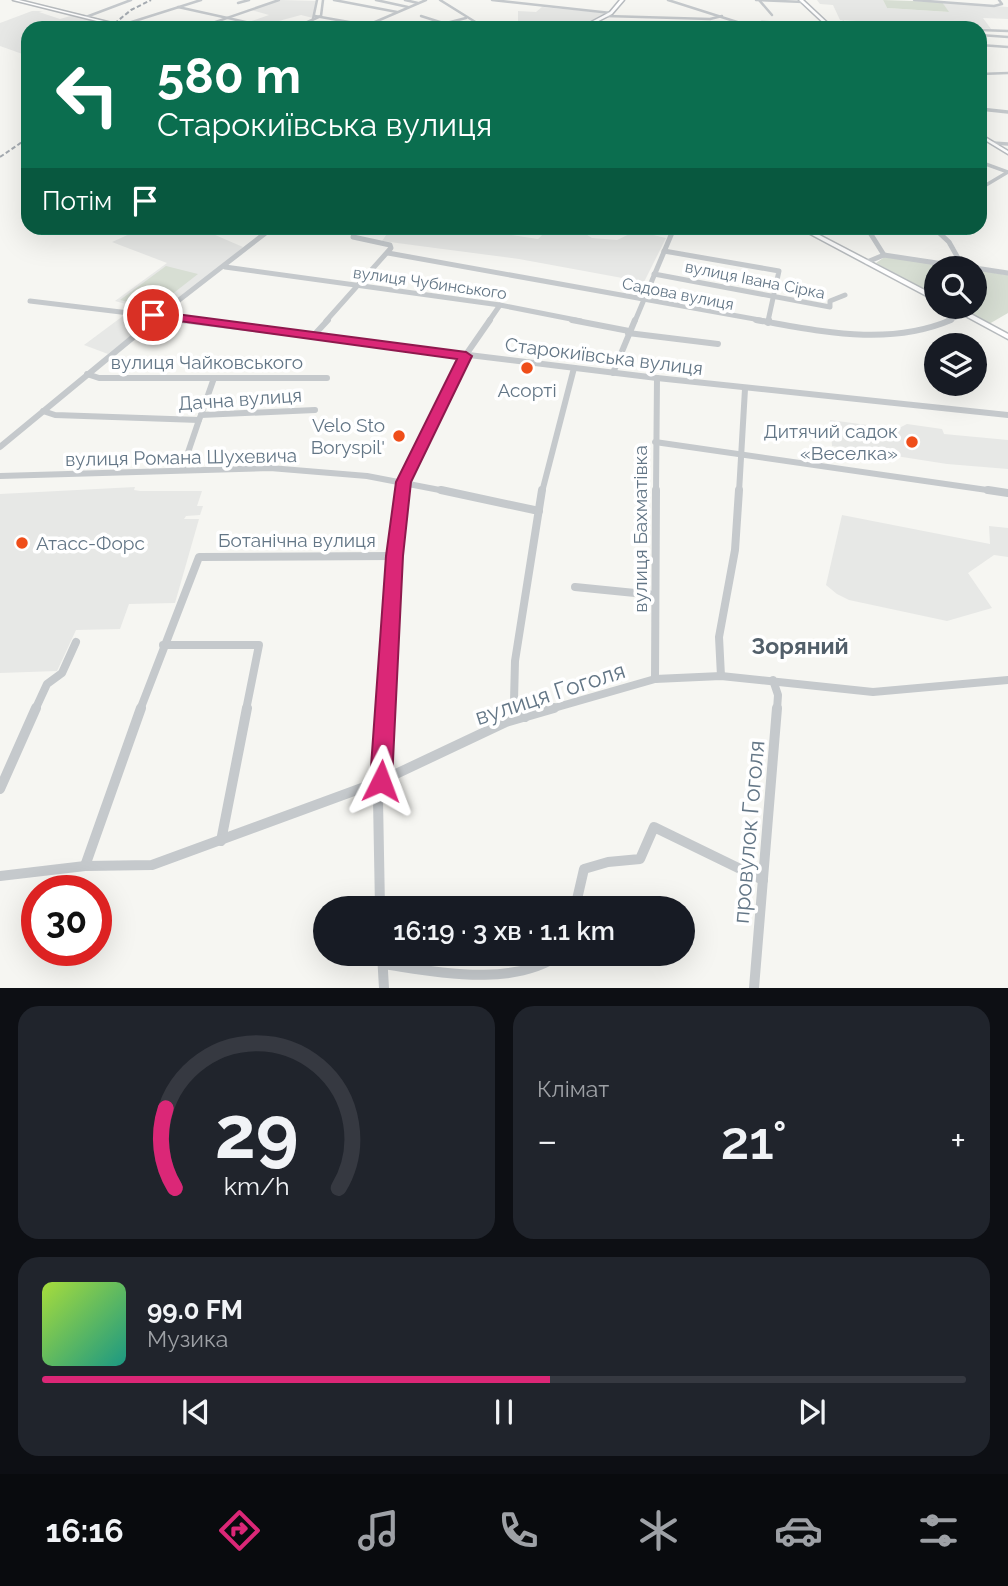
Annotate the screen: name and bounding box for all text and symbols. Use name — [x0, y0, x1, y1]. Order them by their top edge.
text: 580 m — [157, 47, 301, 104]
icon: left — [42, 49, 133, 140]
text: Старокиївська вулиця — [157, 106, 492, 143]
icon: arrive — [126, 182, 164, 220]
text: Потім — [42, 186, 112, 216]
map controls — [924, 256, 987, 396]
button: search — [924, 256, 987, 319]
street label: вулиця Івана Сірка — [683, 257, 827, 303]
street label: вулиця Чубинського — [352, 263, 508, 303]
street label: Садова вулиця — [621, 274, 735, 314]
pin — [123, 285, 183, 345]
icon: arrive — [134, 296, 172, 334]
street label: Старокиївська вулиця — [504, 333, 704, 379]
button: layers — [924, 333, 987, 396]
street label: вулиця Чайковського — [111, 351, 303, 373]
marker: Асорті — [519, 360, 535, 376]
place label: Асорті — [497, 379, 557, 401]
street label: Дачна вулиця — [177, 384, 303, 414]
place label: Velo Sto Boryspil' — [311, 414, 385, 458]
place label: Дитячий садок «Веселка» — [764, 420, 898, 464]
marker: Velo Sto Boryspil' — [391, 428, 407, 444]
marker: Дитячий садок «Веселка» — [904, 434, 920, 450]
street label: вулиця Романа Шухевича — [65, 444, 297, 470]
street label: вулиця Бахматівка — [629, 445, 651, 613]
street label: Ботанічна вулиця — [218, 529, 376, 551]
place label: Атасс-Форс — [36, 532, 145, 554]
marker: Атасс-Форс — [14, 535, 30, 551]
district label: Зоряний — [751, 632, 849, 659]
street label: вулиця Гоголя — [472, 656, 628, 730]
street label: провулок Гоголя — [727, 739, 769, 925]
position arrow — [344, 744, 418, 818]
speed limit sign: 30 — [21, 875, 112, 966]
text: 16:19 · 3 хв · 1.1 km — [393, 916, 615, 946]
text: Клімат — [537, 1075, 609, 1102]
text: 29 — [215, 1091, 298, 1176]
text: 21° — [721, 1110, 787, 1171]
text: − — [537, 1118, 557, 1163]
text: + — [950, 1118, 966, 1163]
text: km/h — [224, 1171, 289, 1201]
text: 99.0 FM — [147, 1295, 243, 1325]
text: Музика — [147, 1325, 228, 1352]
icon: previous — [177, 1393, 215, 1431]
icon: pause — [485, 1393, 523, 1431]
icon: next — [793, 1393, 831, 1431]
icon: directions — [215, 1506, 264, 1555]
icon: music — [354, 1506, 403, 1555]
icon: phone — [494, 1506, 543, 1555]
icon: climate — [634, 1506, 683, 1555]
icon: car — [774, 1506, 823, 1555]
icon: filters — [914, 1506, 963, 1555]
text: 16:16 — [45, 1512, 124, 1549]

